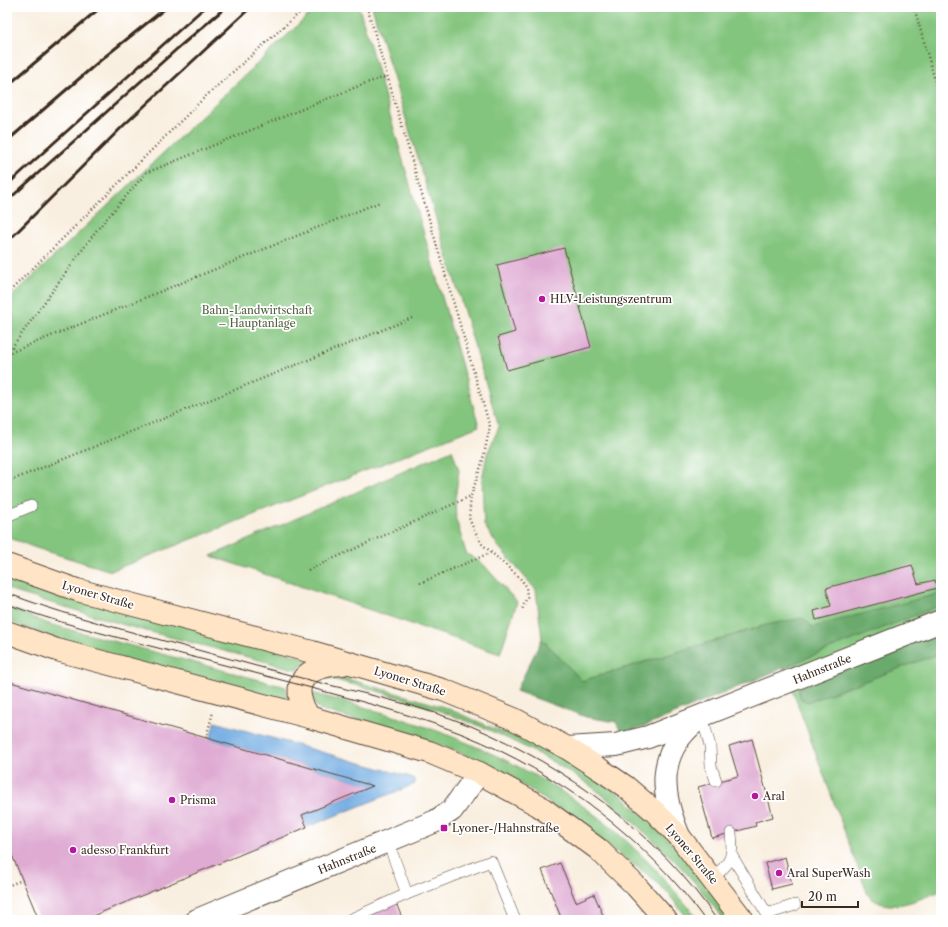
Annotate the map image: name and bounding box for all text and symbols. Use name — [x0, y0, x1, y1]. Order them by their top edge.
place label: HLV-Leistungszentrum — [550, 292, 673, 306]
marker: HLV-Leistungszentrum — [537, 294, 547, 304]
park label: Bahn-Landwirtschaft – Hauptanlage — [202, 303, 313, 330]
street label: Lyoner Straße — [60, 578, 136, 612]
street label: Hahnstraße — [791, 651, 853, 687]
street label: Lyoner Straße — [372, 663, 448, 699]
place label: Aral — [762, 789, 786, 803]
marker: Aral — [750, 791, 760, 801]
place label: Prisma — [180, 793, 216, 807]
marker: Prisma — [167, 795, 177, 805]
place label: Lyoner-/Hahnstraße — [452, 821, 559, 835]
street label: Lyoner Straße — [663, 821, 721, 887]
marker: Lyoner-/Hahnstraße — [439, 823, 449, 833]
street label: Hahnstraße — [316, 841, 378, 877]
place label: adesso Frankfurt — [81, 843, 169, 857]
marker: adesso Frankfurt — [68, 845, 78, 855]
place label: Aral SuperWash — [786, 866, 871, 880]
marker: Aral SuperWash — [774, 868, 784, 878]
scale bar — [802, 883, 858, 909]
text: 20 m — [808, 889, 837, 904]

